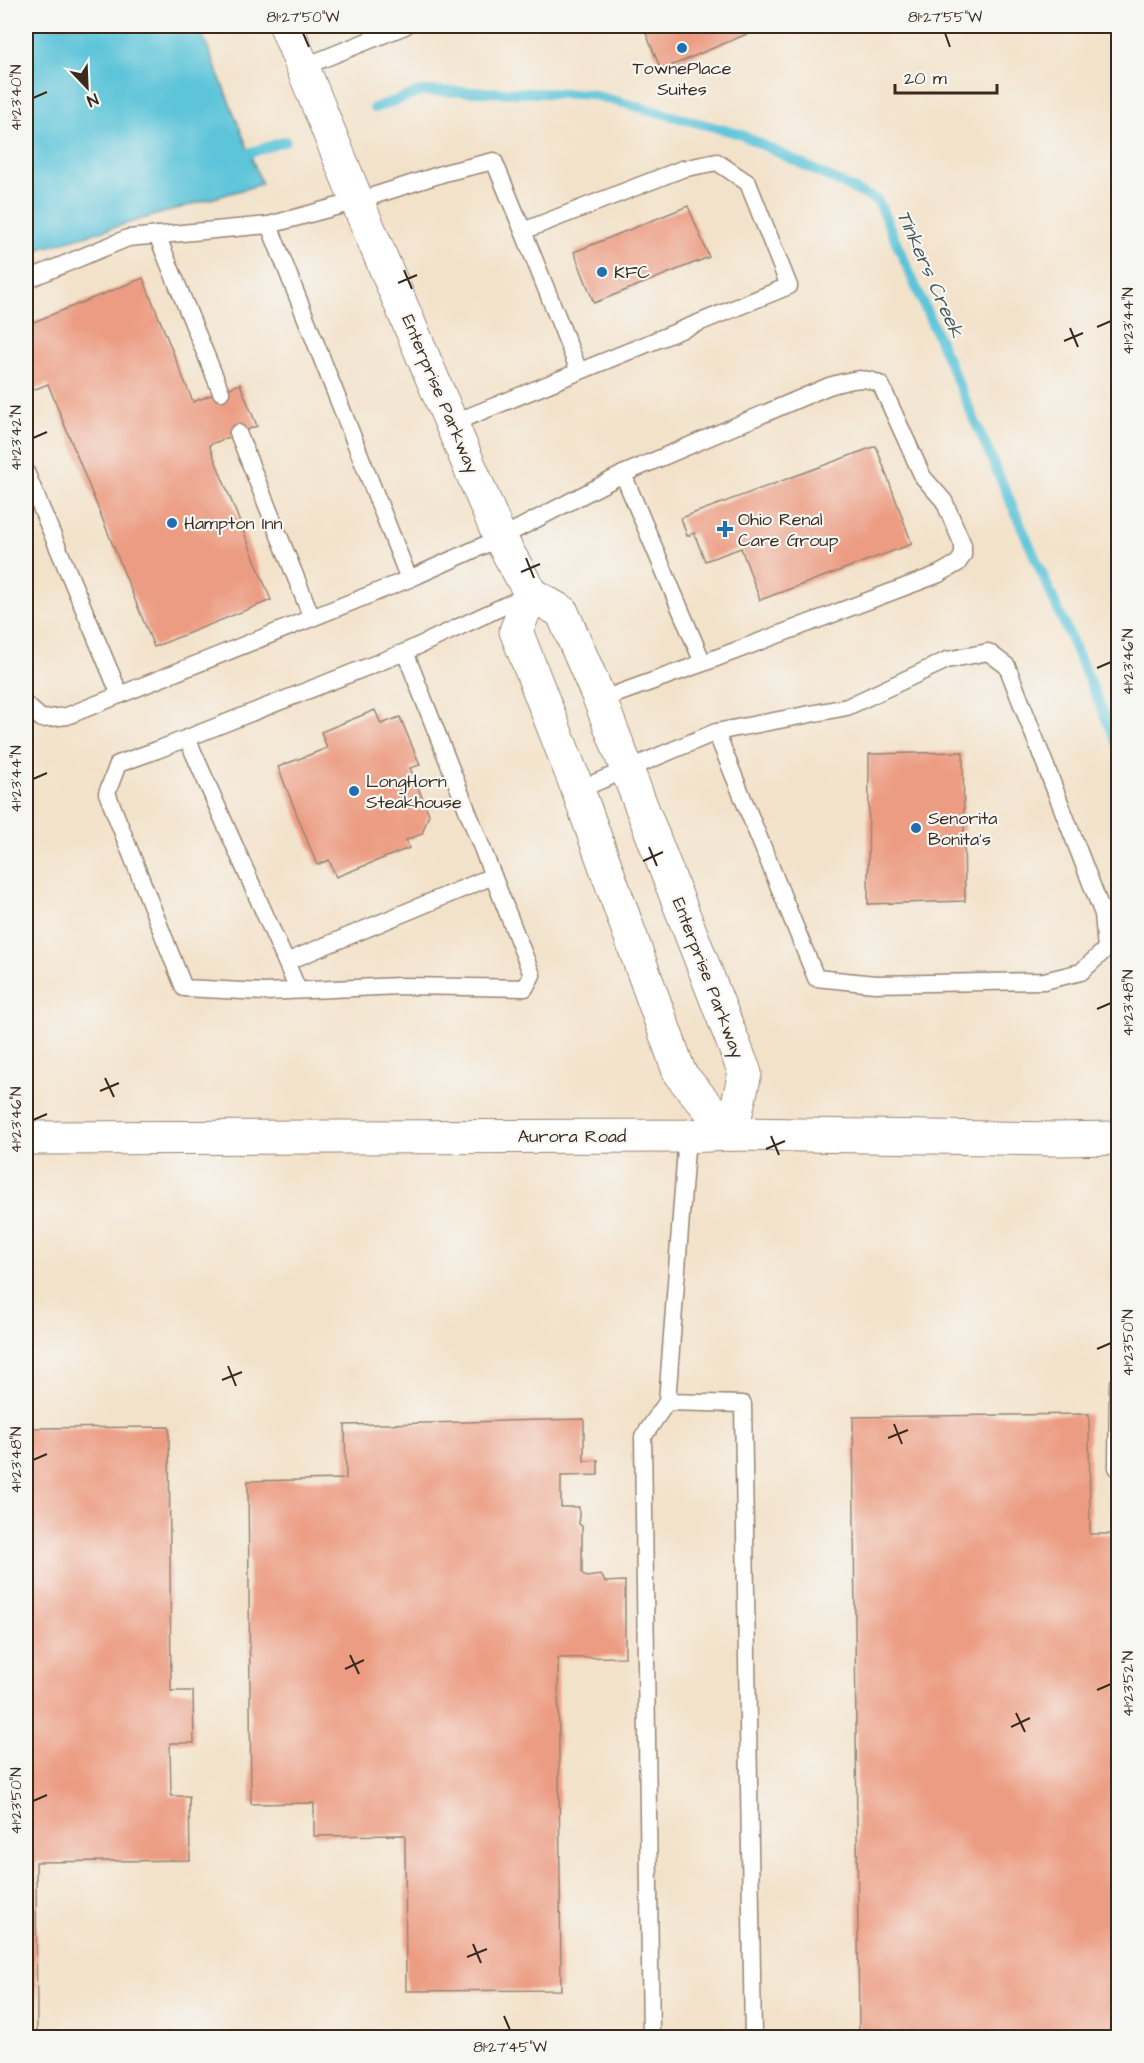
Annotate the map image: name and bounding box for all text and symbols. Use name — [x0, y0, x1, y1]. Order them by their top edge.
text: 81°27'50"W — [267, 7, 339, 28]
text: 81°27'55"W — [908, 7, 982, 28]
marker: TownePlace Suites — [675, 41, 689, 55]
place label: TownePlace Suites — [632, 56, 732, 102]
north arrow — [57, 57, 117, 117]
scale bar — [895, 57, 997, 95]
text: 41°23'40"N — [6, 65, 27, 131]
text: 20 m — [904, 66, 947, 91]
text: N — [84, 88, 101, 112]
water label: Tinkers Creek — [889, 206, 971, 343]
place label: KFC — [614, 260, 650, 285]
marker: KFC — [595, 265, 609, 279]
text: 41°23'44"N — [1118, 287, 1139, 355]
street label: Enterprise Parkway — [394, 311, 485, 478]
text: 41°23'42"N — [6, 405, 27, 471]
place label: Ohio Renal Care Group — [738, 507, 838, 553]
place label: Hampton Inn — [184, 511, 282, 536]
marker: Hampton Inn — [165, 516, 179, 530]
marker: Ohio Renal Care Group — [716, 520, 734, 538]
text: 41°23'46"N — [1118, 629, 1139, 695]
text: 41°23'44"N — [6, 745, 27, 813]
place label: LongHorn Steakhouse — [366, 769, 462, 815]
marker: LongHorn Steakhouse — [347, 784, 361, 798]
place label: Senorita Bonita's — [928, 806, 998, 852]
marker: Senorita Bonita's — [909, 821, 923, 835]
street label: Enterprise Parkway — [665, 894, 750, 1063]
text: 41°23'48"N — [1118, 970, 1139, 1036]
text: 41°23'46"N — [6, 1087, 27, 1153]
street label: Aurora Road — [518, 1124, 626, 1149]
text: 41°23'50"N — [1118, 1309, 1139, 1377]
text: 41°23'48"N — [6, 1427, 27, 1493]
text: 41°23'52"N — [1118, 1651, 1139, 1717]
text: 41°23'50"N — [6, 1767, 27, 1835]
text: 81°27'45"W — [473, 2037, 547, 2058]

